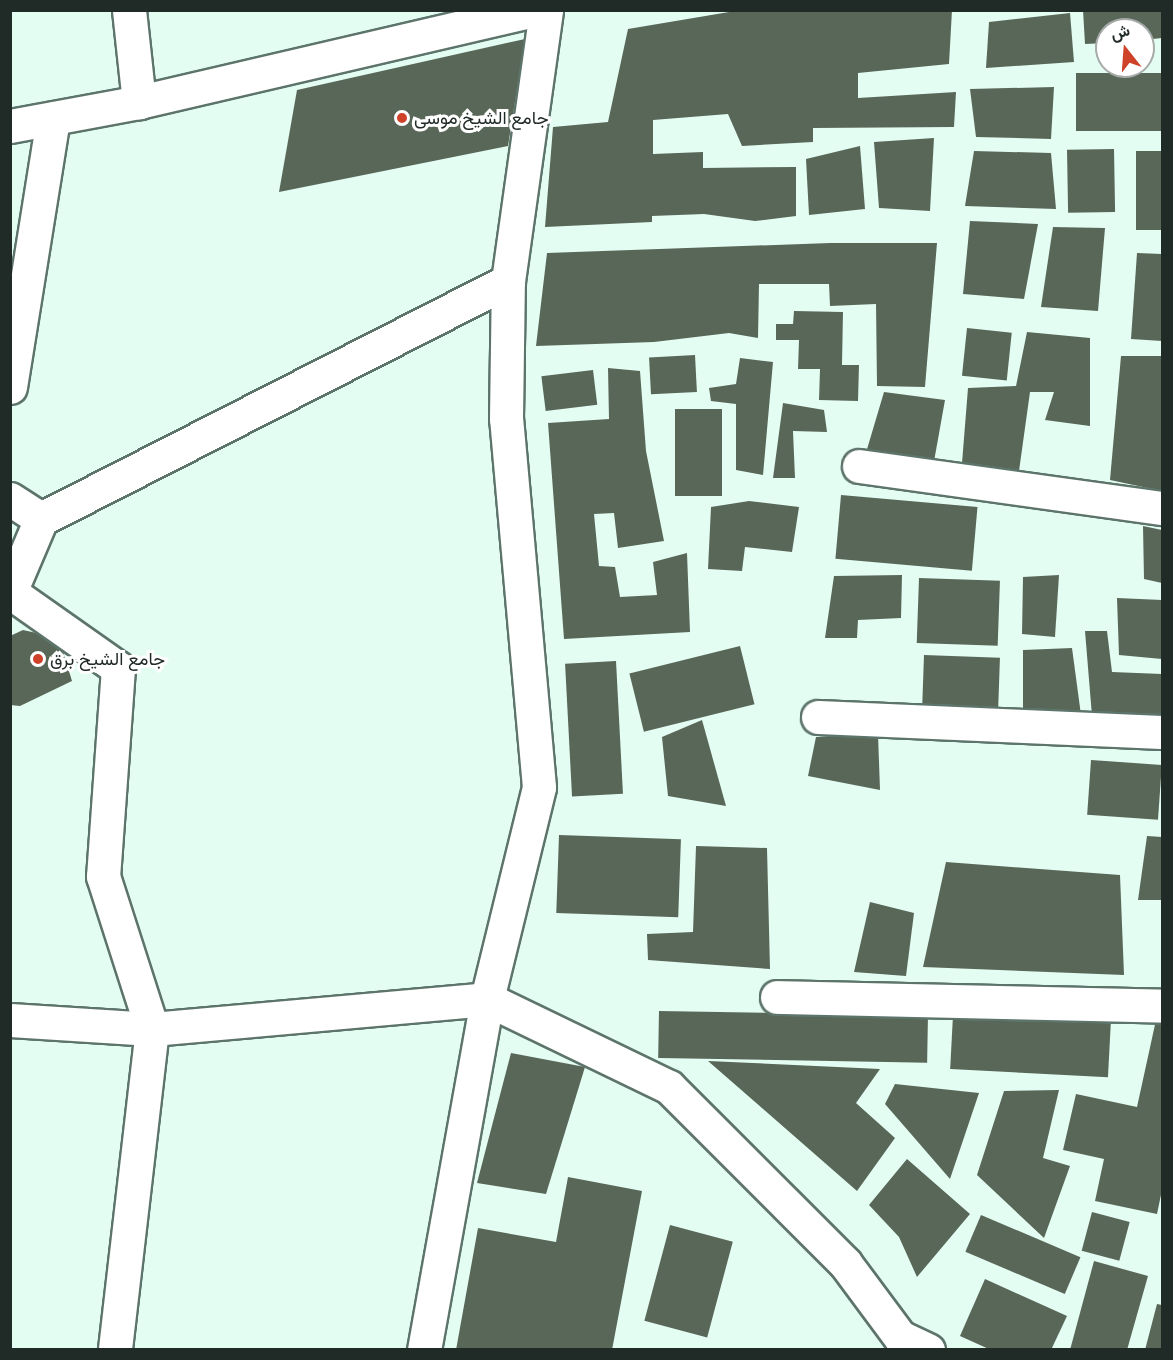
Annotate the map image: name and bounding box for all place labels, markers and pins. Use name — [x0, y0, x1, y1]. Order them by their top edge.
place label: جامع الشيخ موسى — [414, 107, 548, 129]
marker: جامع الشيخ موسى — [395, 111, 409, 125]
place label: جامع الشيخ برق — [50, 648, 165, 670]
marker: جامع الشيخ برق — [31, 652, 45, 666]

